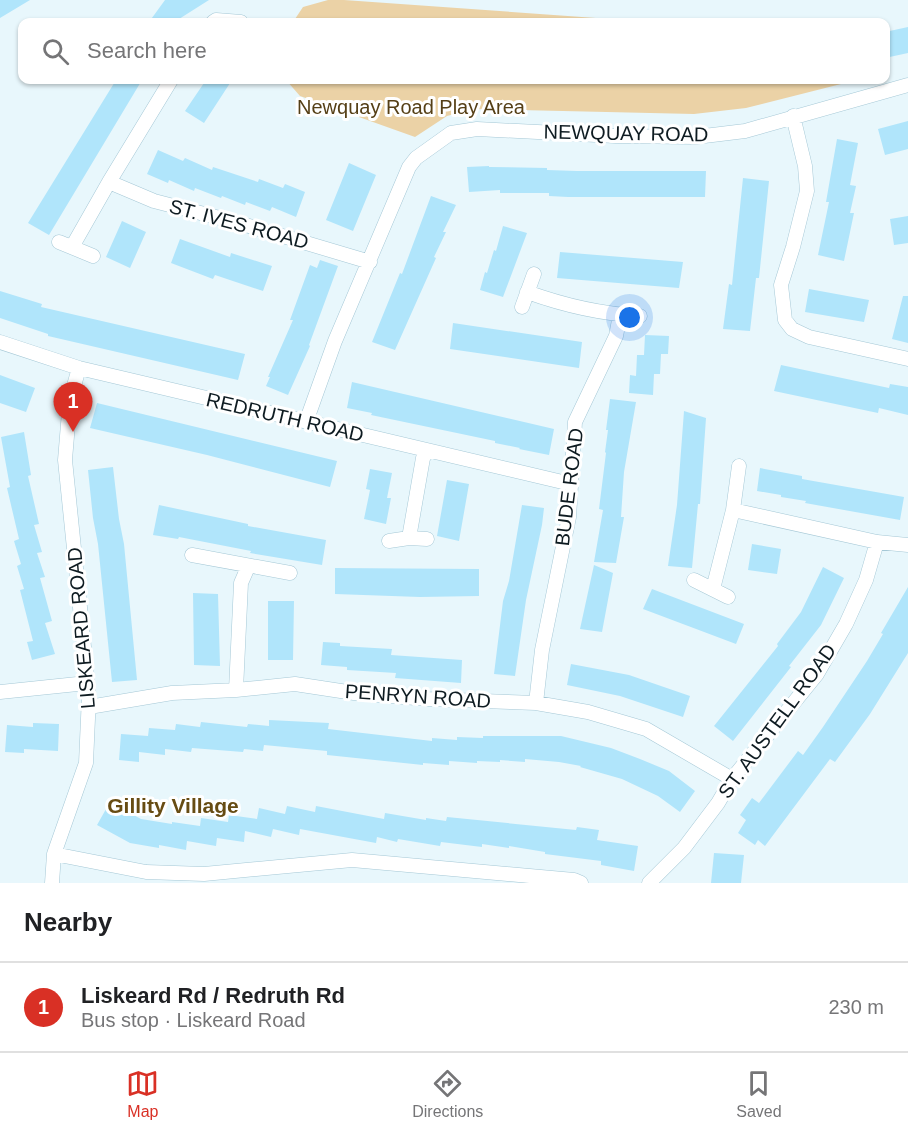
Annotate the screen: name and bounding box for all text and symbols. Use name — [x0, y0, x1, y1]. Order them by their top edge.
search box — [18, 18, 890, 84]
icon: search — [39, 35, 72, 68]
text: Search here — [87, 38, 207, 63]
park label: Newquay Road Play Area — [297, 96, 526, 118]
street label: NEWQUAY ROAD — [543, 121, 709, 145]
street label: ST. IVES ROAD — [167, 195, 311, 253]
your location — [615, 303, 644, 332]
pin: 1 — [54, 382, 92, 432]
street label: REDRUTH ROAD — [204, 388, 366, 446]
street label: BUDE ROAD — [551, 427, 587, 547]
street label: LISKEARD ROAD — [63, 546, 99, 710]
street label: ST. AUSTELL ROAD — [714, 640, 840, 802]
street label: PENRYN ROAD — [344, 680, 492, 712]
district label: Gillity Village — [107, 794, 239, 817]
text: Nearby — [24, 907, 112, 937]
text: Liskeard Rd / Redruth Rd — [81, 983, 345, 1008]
text: 1 — [38, 996, 49, 1018]
text: 230 m — [828, 996, 884, 1018]
text: Bus stop · Liskeard Road — [81, 1009, 306, 1031]
tab: Map — [126, 1067, 159, 1121]
tab: Directions — [412, 1067, 483, 1121]
tab: Saved — [736, 1067, 782, 1121]

